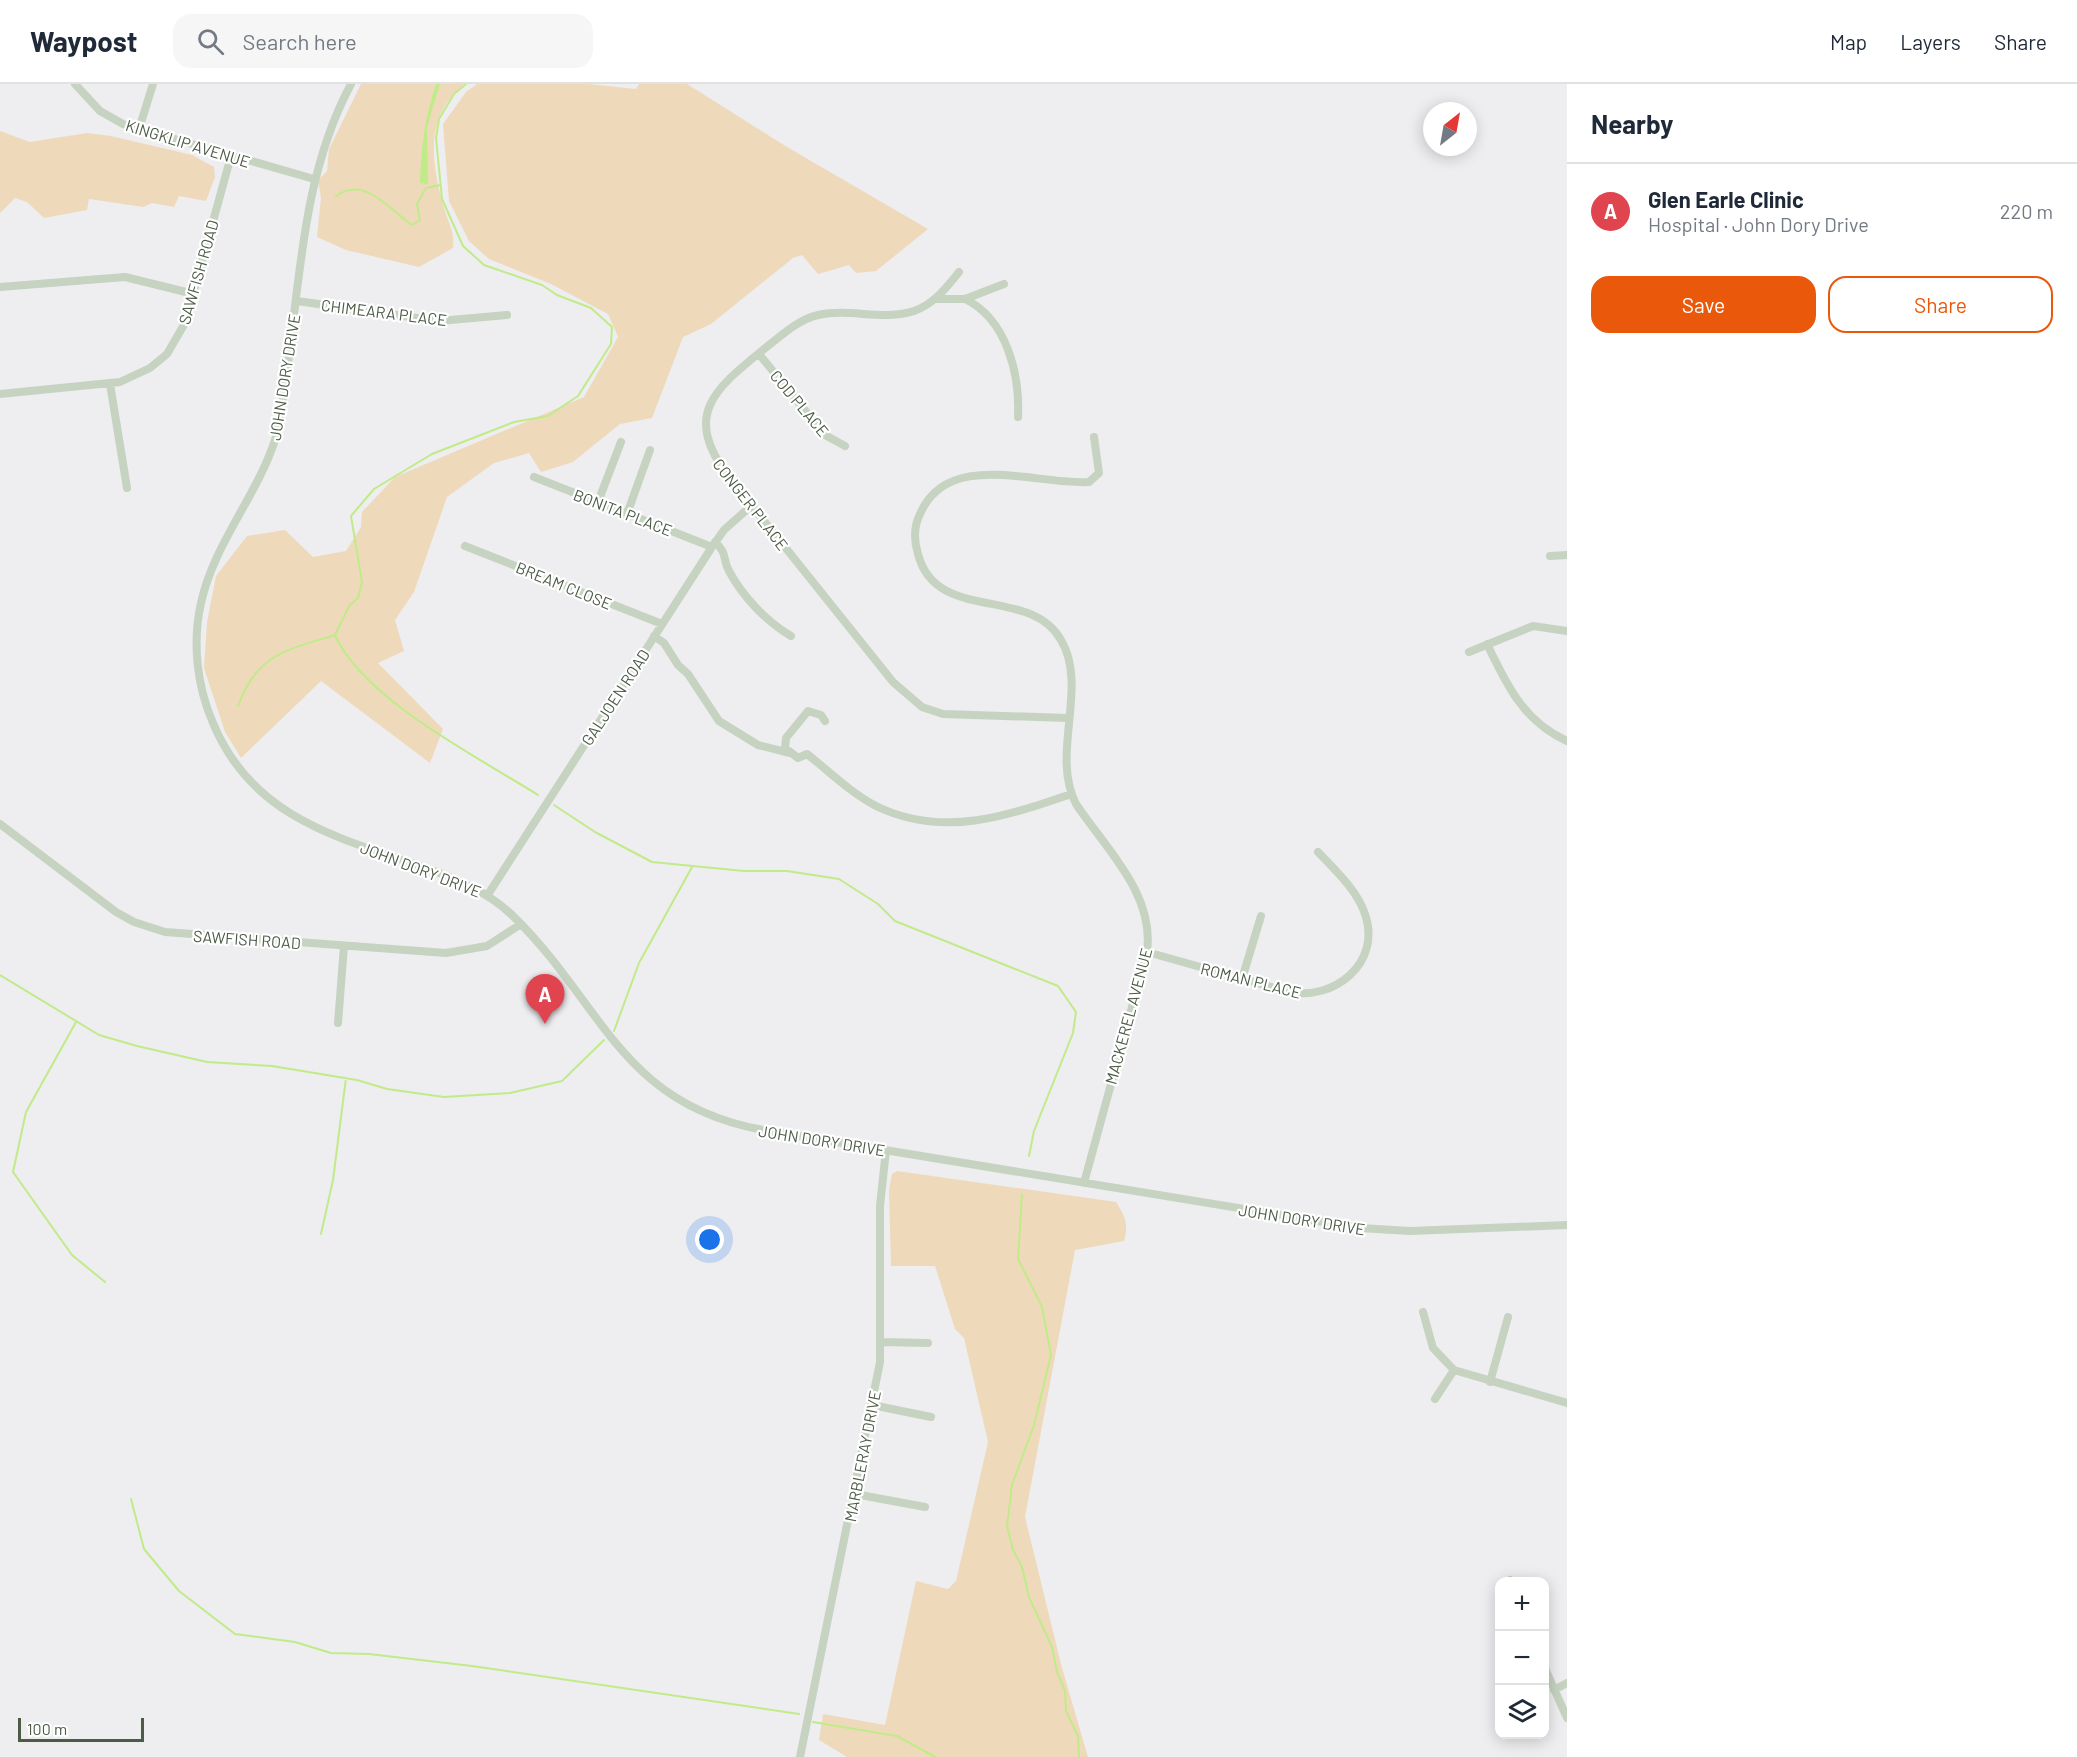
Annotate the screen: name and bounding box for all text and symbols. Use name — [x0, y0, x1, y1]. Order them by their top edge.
search box — [173, 14, 593, 68]
text: Waypost — [30, 24, 137, 58]
icon: search — [194, 25, 227, 58]
text: Search here — [242, 28, 357, 54]
text: Map — [1830, 29, 1867, 54]
text: Layers — [1900, 29, 1961, 54]
text: Share — [1994, 29, 2047, 54]
north arrow — [1423, 102, 1477, 156]
text: Nearby — [1591, 108, 1673, 139]
street label: KINGKLIP AVENUE — [124, 115, 252, 171]
text: Glen Earle Clinic — [1648, 186, 1804, 212]
text: A — [1604, 199, 1617, 223]
text: 220 m — [2000, 199, 2053, 223]
text: Hospital · John Dory Drive — [1648, 212, 1869, 236]
street label: SAWFISH ROAD — [174, 218, 222, 326]
button: Save — [1591, 276, 1816, 333]
button: Share — [1828, 276, 2053, 333]
street label: CHIMEARA PLACE — [320, 295, 448, 329]
street label: JOHN DORY DRIVE — [265, 312, 303, 442]
street label: COD PLACE — [767, 366, 833, 440]
street label: CONGER PLACE — [709, 454, 793, 554]
street label: BONITA PLACE — [571, 484, 675, 540]
street label: BREAM CLOSE — [513, 557, 615, 613]
street label: GALJOEN ROAD — [577, 645, 653, 749]
street label: JOHN DORY DRIVE — [358, 837, 484, 901]
street label: SAWFISH ROAD — [193, 926, 301, 952]
street label: MACKEREL AVENUE — [1101, 946, 1155, 1086]
street label: ROMAN PLACE — [1199, 958, 1303, 1002]
pin: A — [526, 974, 564, 1024]
street label: JOHN DORY DRIVE — [757, 1121, 887, 1159]
street label: JOHN DORY DRIVE — [1237, 1200, 1367, 1238]
your location — [695, 1225, 724, 1254]
street label: MARBLERAY DRIVE — [840, 1389, 884, 1523]
map controls — [1495, 1577, 1549, 1739]
button: + — [1495, 1577, 1549, 1631]
button: − — [1495, 1631, 1549, 1685]
button: layers — [1495, 1685, 1549, 1739]
scale bar — [18, 1715, 144, 1742]
text: 100 m — [27, 1719, 67, 1738]

